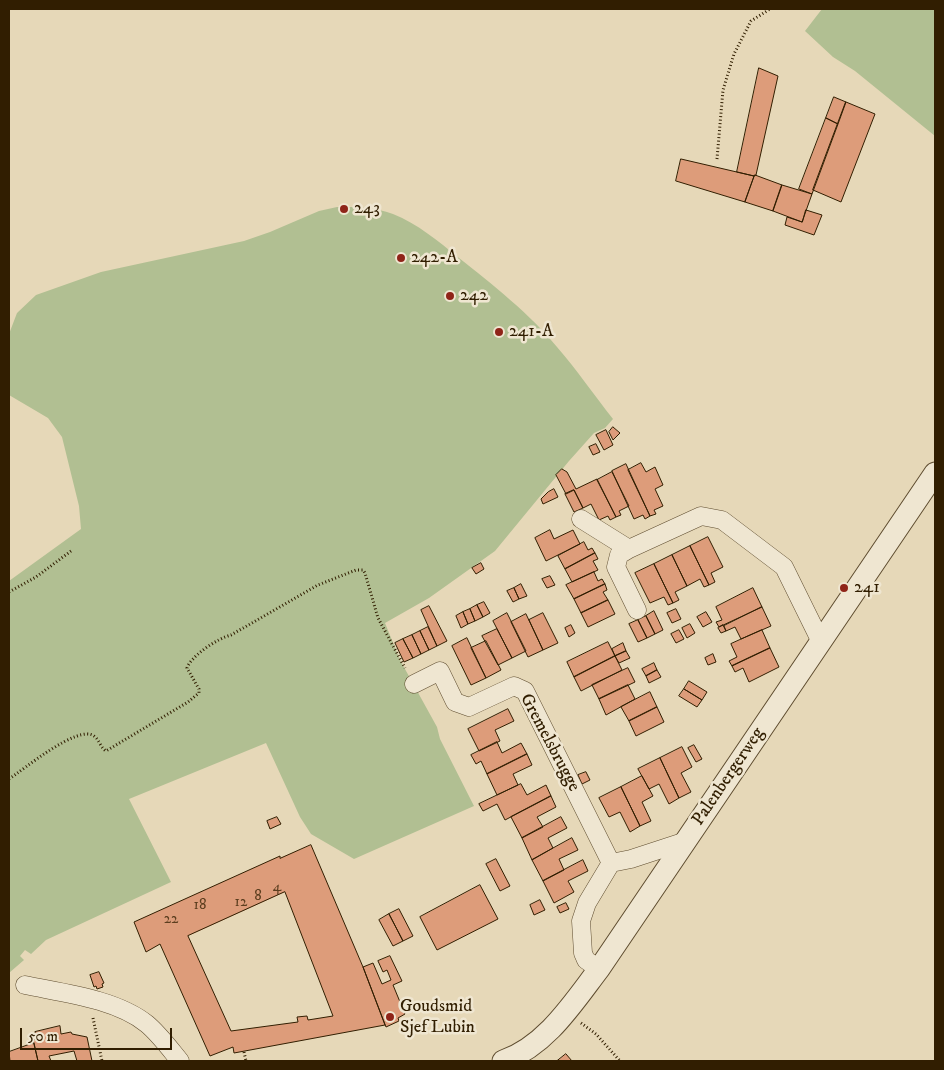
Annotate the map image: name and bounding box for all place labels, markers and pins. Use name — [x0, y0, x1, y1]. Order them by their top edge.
place label: 243 — [354, 198, 380, 220]
marker: 243 — [338, 203, 350, 215]
place label: 242-A — [411, 247, 458, 269]
marker: 242-A — [395, 252, 407, 264]
place label: 242 — [460, 285, 488, 307]
marker: 242 — [444, 290, 456, 302]
place label: 241-A — [509, 321, 554, 343]
marker: 241-A — [493, 326, 505, 338]
place label: 241 — [854, 577, 880, 599]
marker: 241 — [838, 582, 850, 594]
place label: Goudsmid Sjef Lubin — [400, 996, 475, 1038]
marker: Goudsmid Sjef Lubin — [384, 1011, 396, 1023]

